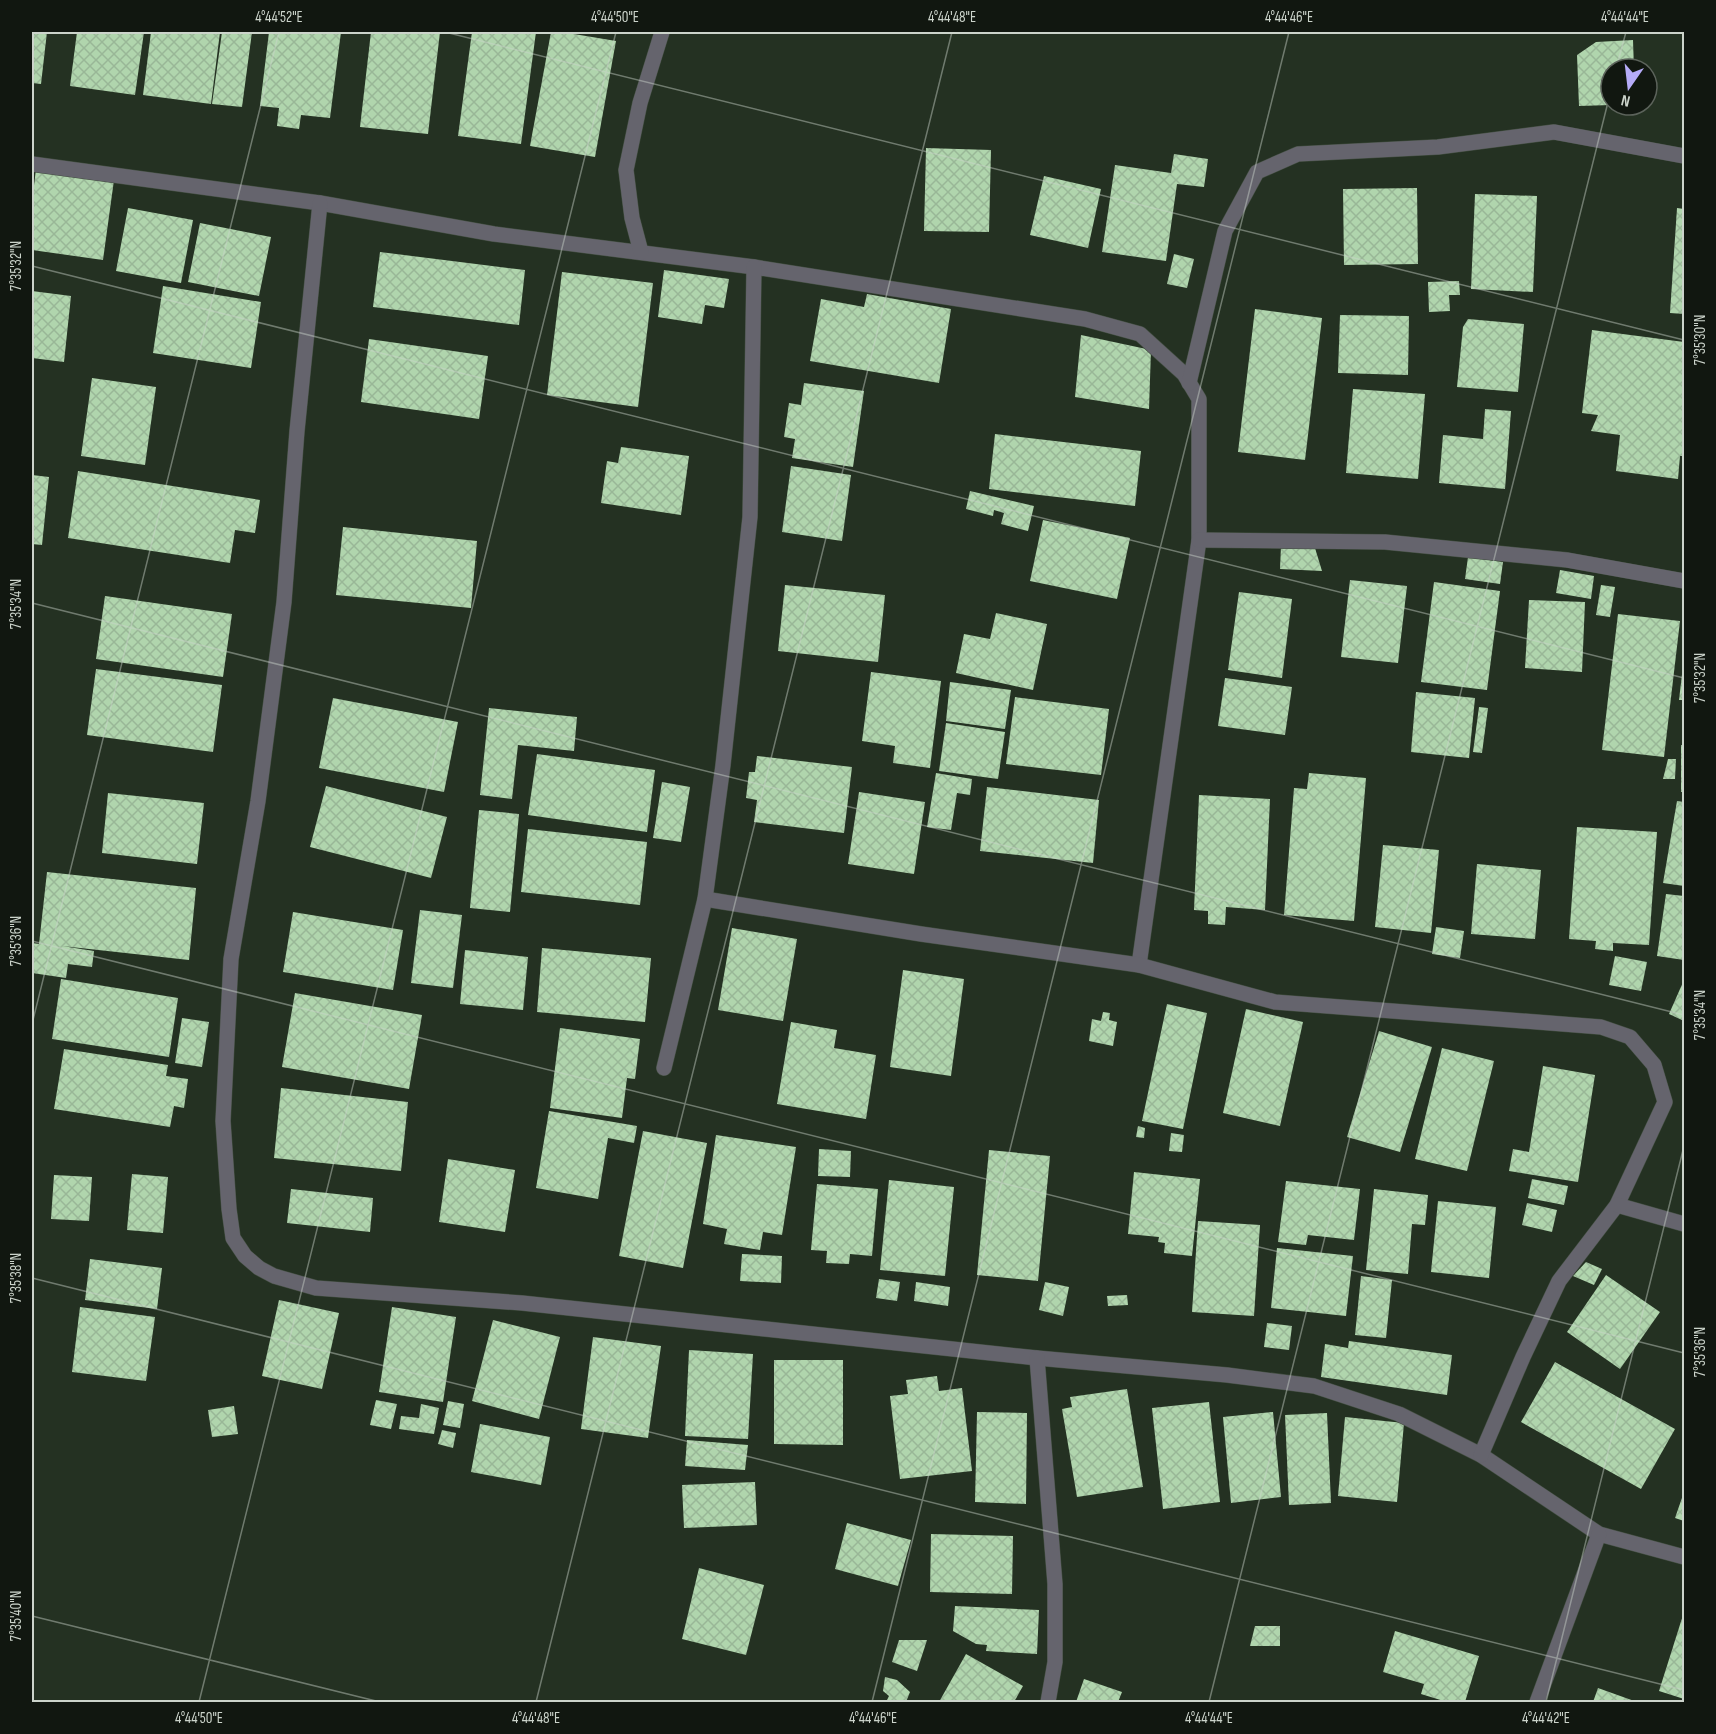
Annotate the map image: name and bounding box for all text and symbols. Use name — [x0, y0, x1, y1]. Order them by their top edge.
text: 4°44'52"E — [255, 8, 303, 27]
text: 4°44'50"E — [591, 8, 639, 27]
text: 4°44'48"E — [928, 8, 976, 27]
text: 4°44'46"E — [1265, 8, 1313, 27]
text: 4°44'44"E — [1601, 8, 1649, 27]
north arrow — [1599, 57, 1659, 117]
text: N — [1619, 90, 1632, 110]
text: 7°35'32"N — [7, 241, 26, 291]
text: 7°35'30"N — [1691, 315, 1710, 365]
text: 7°35'34"N — [7, 579, 26, 629]
text: 7°35'32"N — [1691, 653, 1710, 703]
text: 7°35'36"N — [7, 916, 26, 966]
text: 7°35'34"N — [1691, 990, 1710, 1040]
text: 7°35'38"N — [7, 1253, 26, 1303]
text: 7°35'36"N — [1691, 1327, 1710, 1377]
text: 7°35'40"N — [7, 1591, 26, 1641]
text: 4°44'50"E — [175, 1709, 223, 1728]
text: 4°44'48"E — [512, 1709, 560, 1728]
text: 4°44'46"E — [849, 1709, 897, 1728]
text: 4°44'44"E — [1185, 1709, 1233, 1728]
text: 4°44'42"E — [1522, 1709, 1570, 1728]

